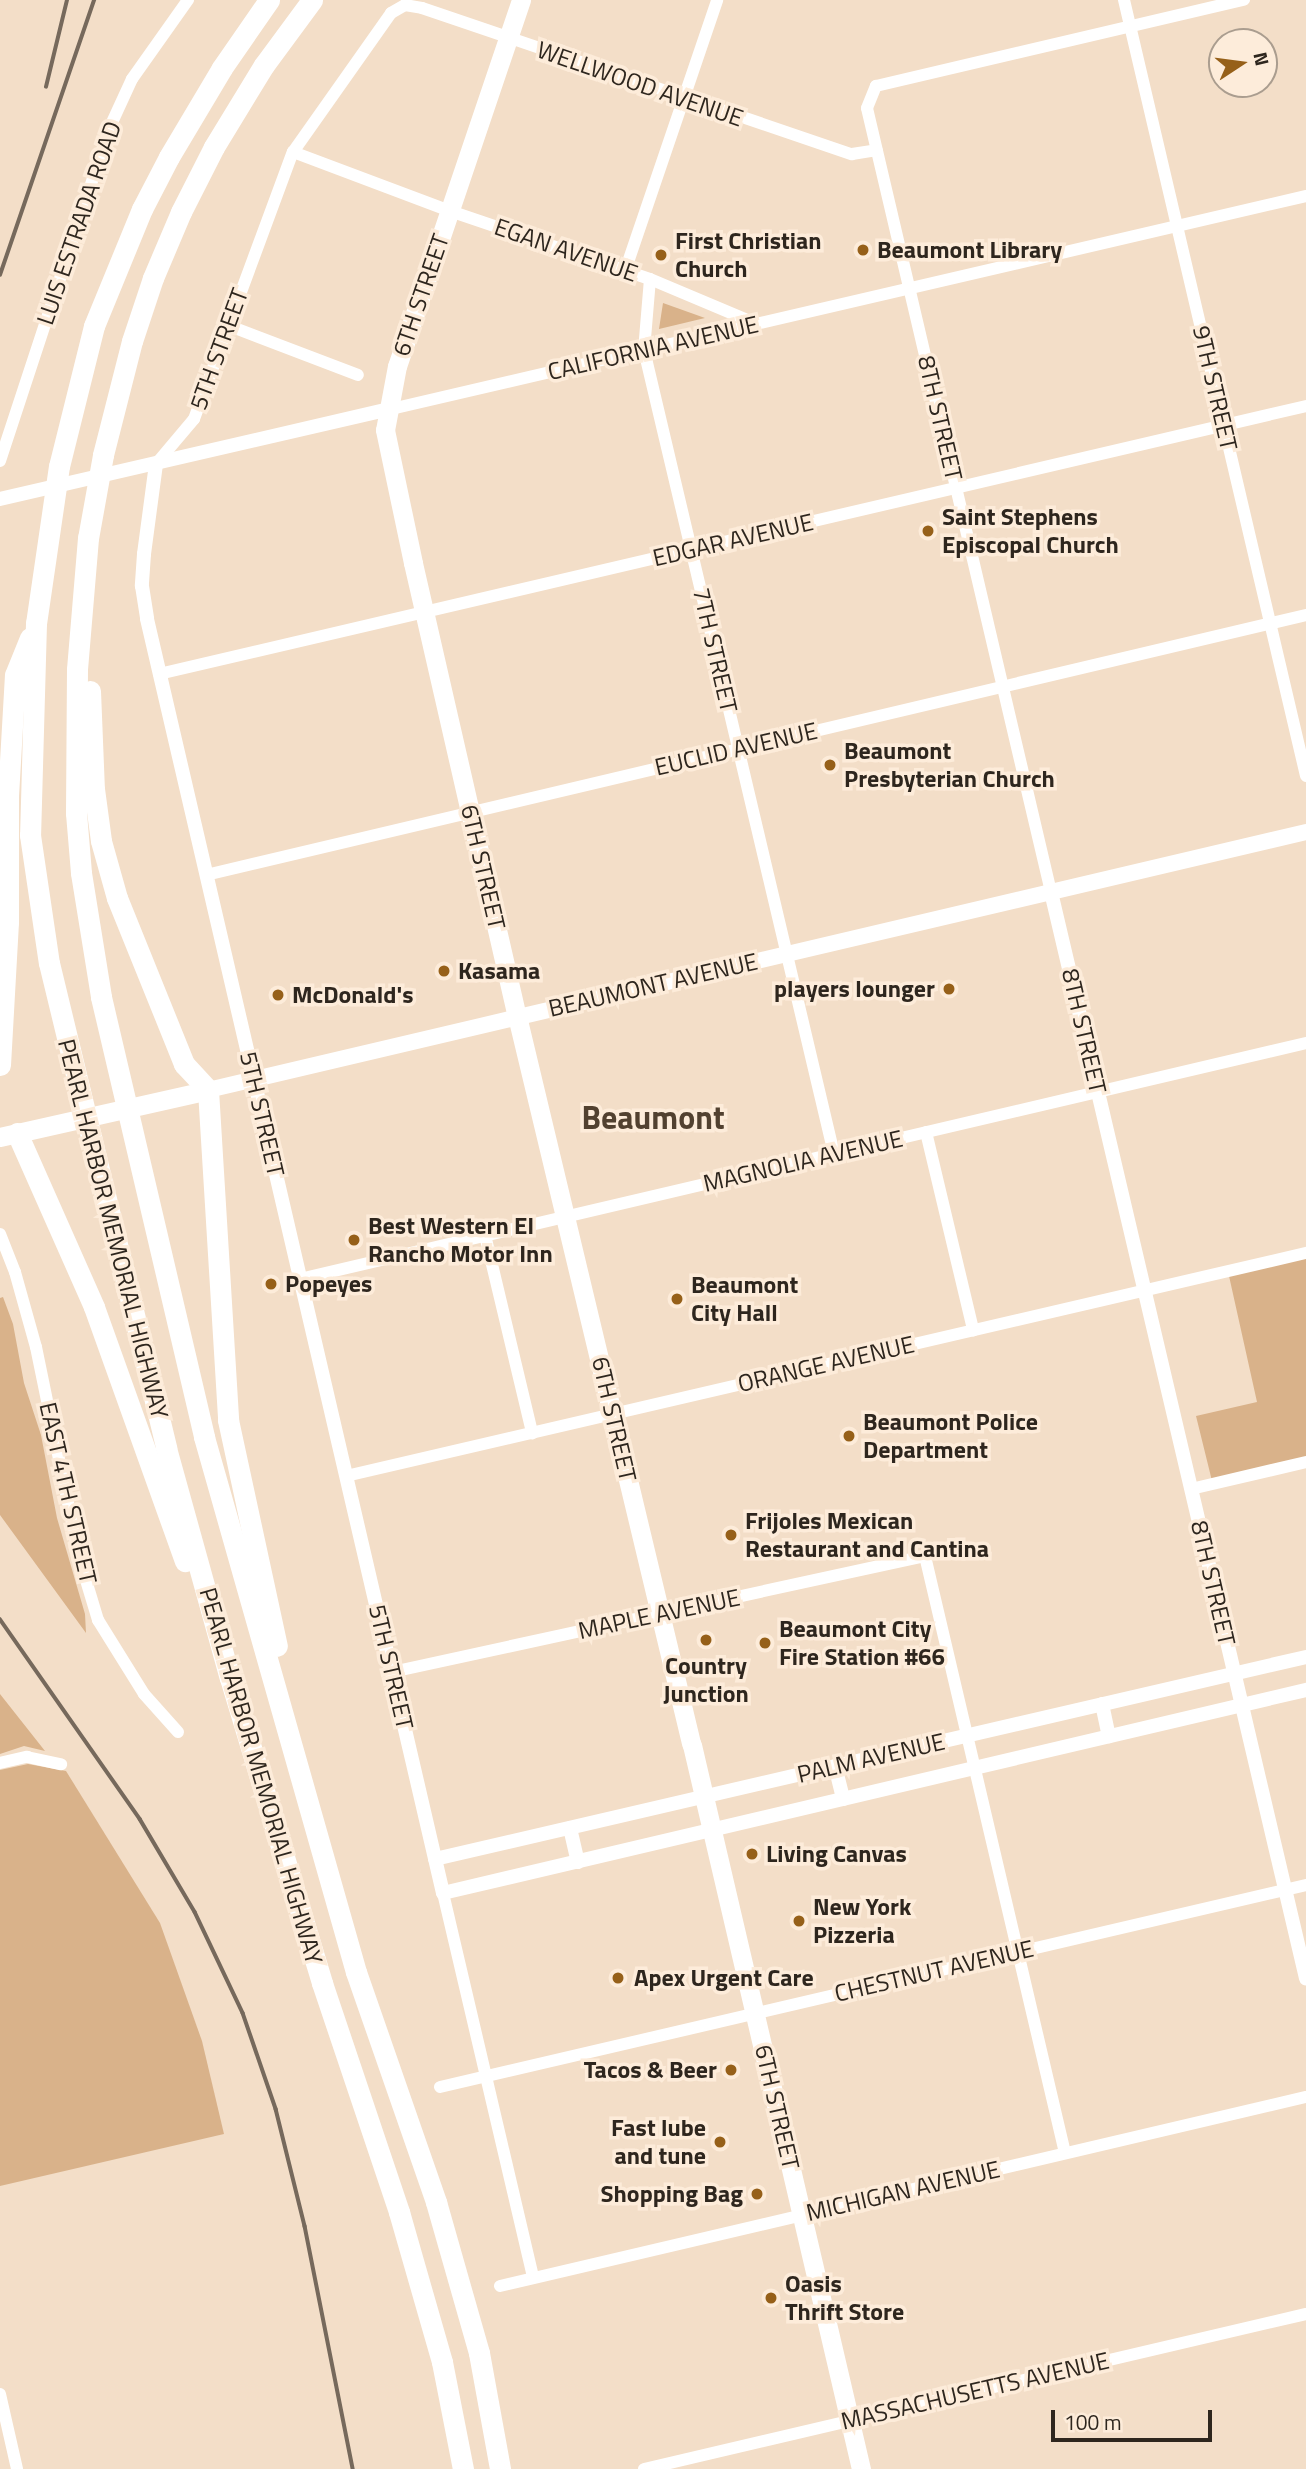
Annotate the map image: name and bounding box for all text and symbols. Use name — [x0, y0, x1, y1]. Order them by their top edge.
north arrow — [1208, 28, 1278, 98]
street label: WELLWOOD AVENUE — [533, 35, 747, 133]
text: N — [1246, 49, 1278, 68]
street label: LUIS ESTRADA ROAD — [31, 117, 127, 329]
street label: EGAN AVENUE — [491, 212, 641, 288]
place label: First Christian Church — [675, 227, 821, 283]
street label: 6TH STREET — [387, 230, 455, 360]
place label: Beaumont Library — [877, 236, 1062, 264]
marker: Beaumont Library — [855, 242, 871, 258]
marker: First Christian Church — [653, 247, 669, 263]
street label: 5TH STREET — [184, 284, 254, 414]
street label: CALIFORNIA AVENUE — [545, 310, 761, 386]
street label: 9TH STREET — [1187, 323, 1243, 453]
street label: 8TH STREET — [912, 353, 968, 483]
place label: Saint Stephens Episcopal Church — [942, 503, 1119, 559]
street label: EDGAR AVENUE — [650, 508, 816, 572]
marker: Saint Stephens Episcopal Church — [920, 523, 936, 539]
street label: 7TH STREET — [687, 585, 743, 715]
street label: EUCLID AVENUE — [652, 716, 820, 782]
place label: Beaumont Presbyterian Church — [844, 737, 1055, 793]
marker: Beaumont Presbyterian Church — [822, 757, 838, 773]
street label: 6TH STREET — [455, 802, 511, 932]
street label: BEAUMONT AVENUE — [546, 947, 760, 1023]
place label: Kasama — [458, 957, 540, 985]
marker: Kasama — [436, 963, 452, 979]
street label: 8TH STREET — [1056, 966, 1112, 1096]
place label: players lounger — [774, 975, 935, 1003]
place label: McDonald's — [292, 981, 413, 1009]
marker: players lounger — [941, 981, 957, 997]
marker: McDonald's — [270, 987, 286, 1003]
street label: PEARL HARBOR MEMORIAL HIGHWAY — [52, 1036, 174, 1422]
street label: 5TH STREET — [234, 1049, 290, 1179]
district label: Beaumont — [581, 1098, 725, 1136]
street label: MAGNOLIA AVENUE — [700, 1124, 906, 1198]
place label: Best Western El Rancho Motor Inn — [368, 1212, 553, 1268]
marker: Best Western El Rancho Motor Inn — [346, 1232, 362, 1248]
place label: Popeyes — [285, 1270, 372, 1298]
place label: Beaumont City Hall — [691, 1271, 798, 1327]
marker: Popeyes — [263, 1276, 279, 1292]
marker: Beaumont City Hall — [669, 1291, 685, 1307]
street label: ORANGE AVENUE — [735, 1330, 917, 1398]
street label: 6TH STREET — [586, 1354, 642, 1484]
street label: EAST 4TH STREET — [33, 1399, 103, 1587]
place label: Beaumont Police Department — [863, 1408, 1038, 1464]
marker: Beaumont Police Department — [841, 1428, 857, 1444]
place label: Frijoles Mexican Restaurant and Cantina — [745, 1507, 989, 1563]
street label: 8TH STREET — [1185, 1518, 1241, 1648]
marker: Frijoles Mexican Restaurant and Cantina — [723, 1527, 739, 1543]
street label: MAPLE AVENUE — [576, 1583, 742, 1645]
street label: PEARL HARBOR MEMORIAL HIGHWAY — [193, 1584, 329, 1968]
street label: 5TH STREET — [363, 1602, 419, 1732]
place label: Beaumont City Fire Station #66 — [779, 1615, 945, 1671]
marker: Country Junction — [698, 1632, 714, 1648]
marker: Beaumont City Fire Station #66 — [757, 1635, 773, 1651]
place label: Country Junction — [663, 1652, 749, 1708]
street label: PALM AVENUE — [794, 1727, 948, 1789]
place label: Living Canvas — [766, 1840, 907, 1868]
marker: Living Canvas — [744, 1846, 760, 1862]
place label: New York Pizzeria — [813, 1893, 911, 1949]
marker: New York Pizzeria — [791, 1913, 807, 1929]
street label: CHESTNUT AVENUE — [832, 1934, 1036, 2008]
place label: Apex Urgent Care — [634, 1964, 814, 1992]
marker: Apex Urgent Care — [608, 1968, 628, 1988]
street label: 6TH STREET — [749, 2042, 805, 2172]
place label: Tacos & Beer — [584, 2056, 717, 2084]
marker: Tacos & Beer — [723, 2062, 739, 2078]
place label: Fast lube and tune — [611, 2114, 706, 2170]
marker: Fast lube and tune — [712, 2134, 728, 2150]
street label: MICHIGAN AVENUE — [803, 2155, 1003, 2227]
place label: Shopping Bag — [601, 2180, 743, 2208]
marker: Shopping Bag — [749, 2186, 765, 2202]
place label: Oasis Thrift Store — [785, 2270, 904, 2326]
marker: Oasis Thrift Store — [763, 2290, 779, 2306]
street label: MASSACHUSETTS AVENUE — [838, 2346, 1112, 2436]
scale bar — [1054, 2396, 1215, 2440]
text: 100 m — [1064, 2406, 1121, 2438]

